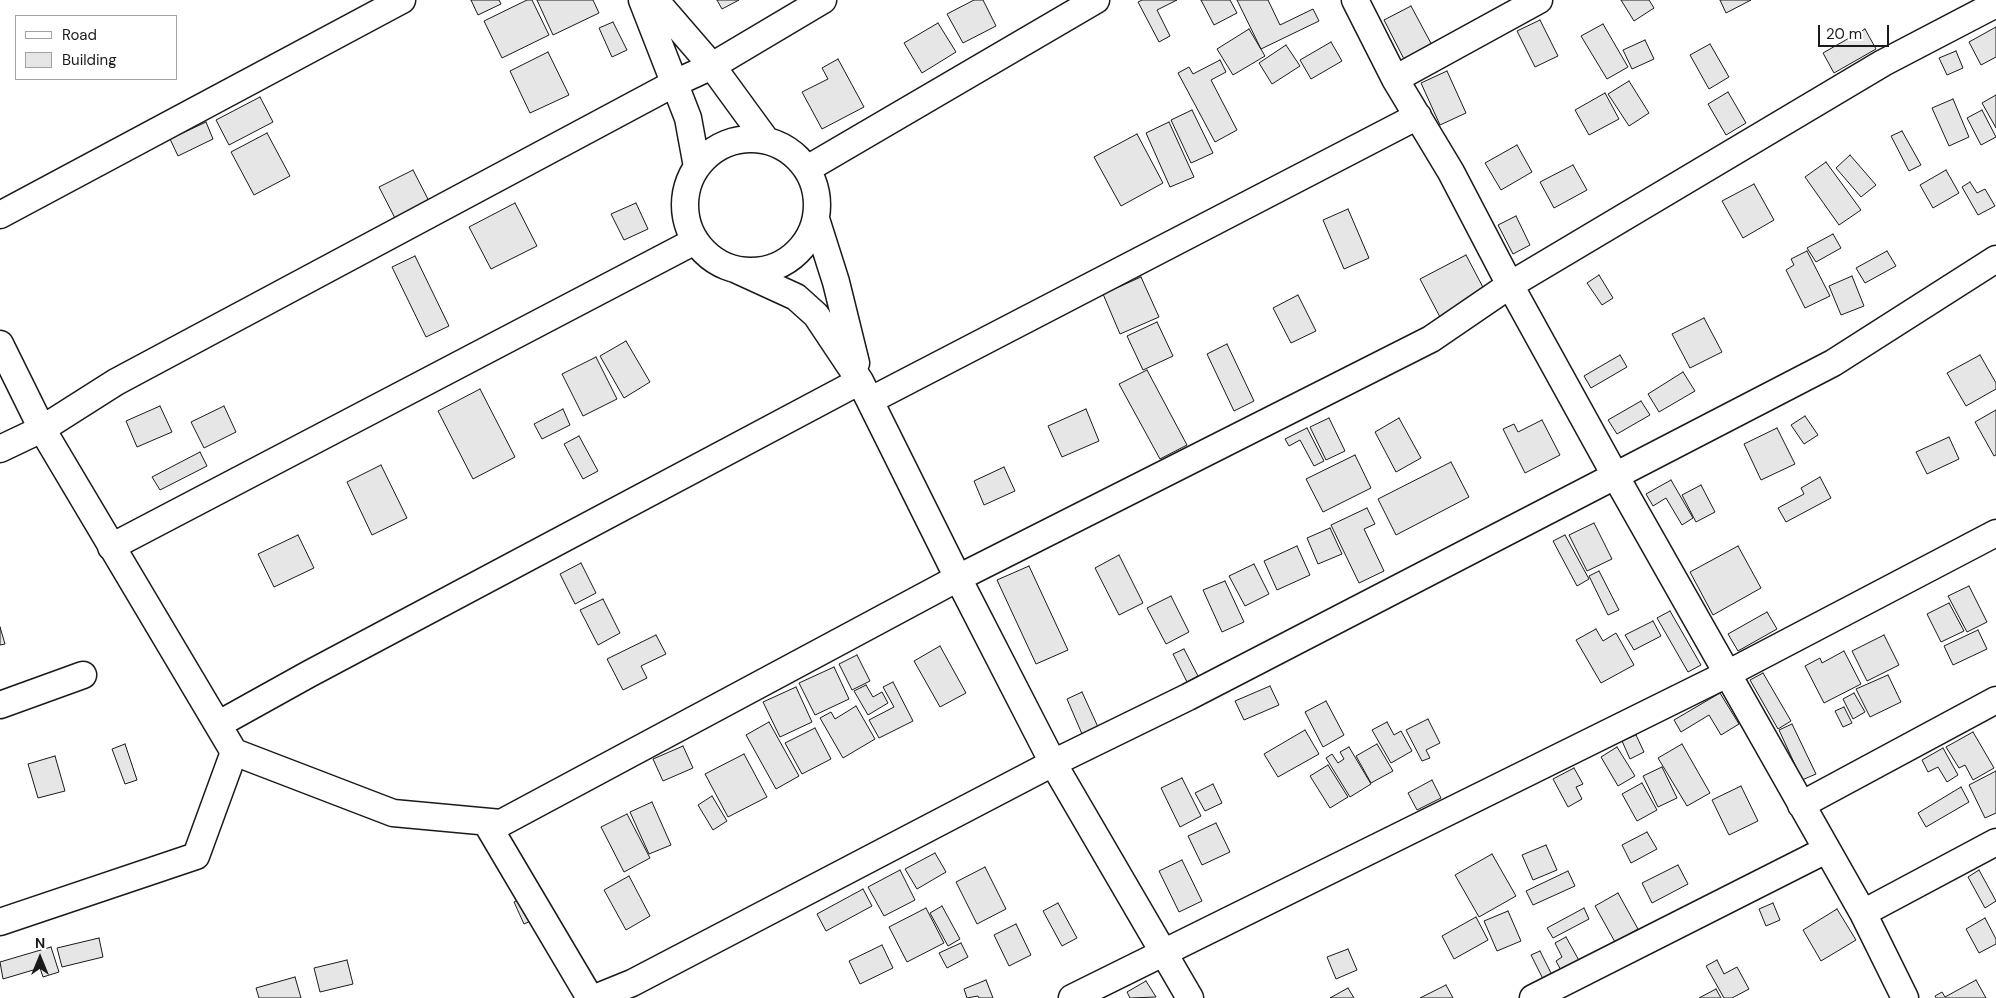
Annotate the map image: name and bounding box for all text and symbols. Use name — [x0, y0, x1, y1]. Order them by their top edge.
legend — [15, 15, 178, 80]
scale bar — [1821, 15, 1892, 47]
text: 20 m — [1826, 24, 1862, 44]
text: Road — [62, 25, 97, 45]
text: Building — [62, 50, 117, 70]
north arrow — [15, 933, 65, 983]
text: N — [35, 934, 45, 952]

